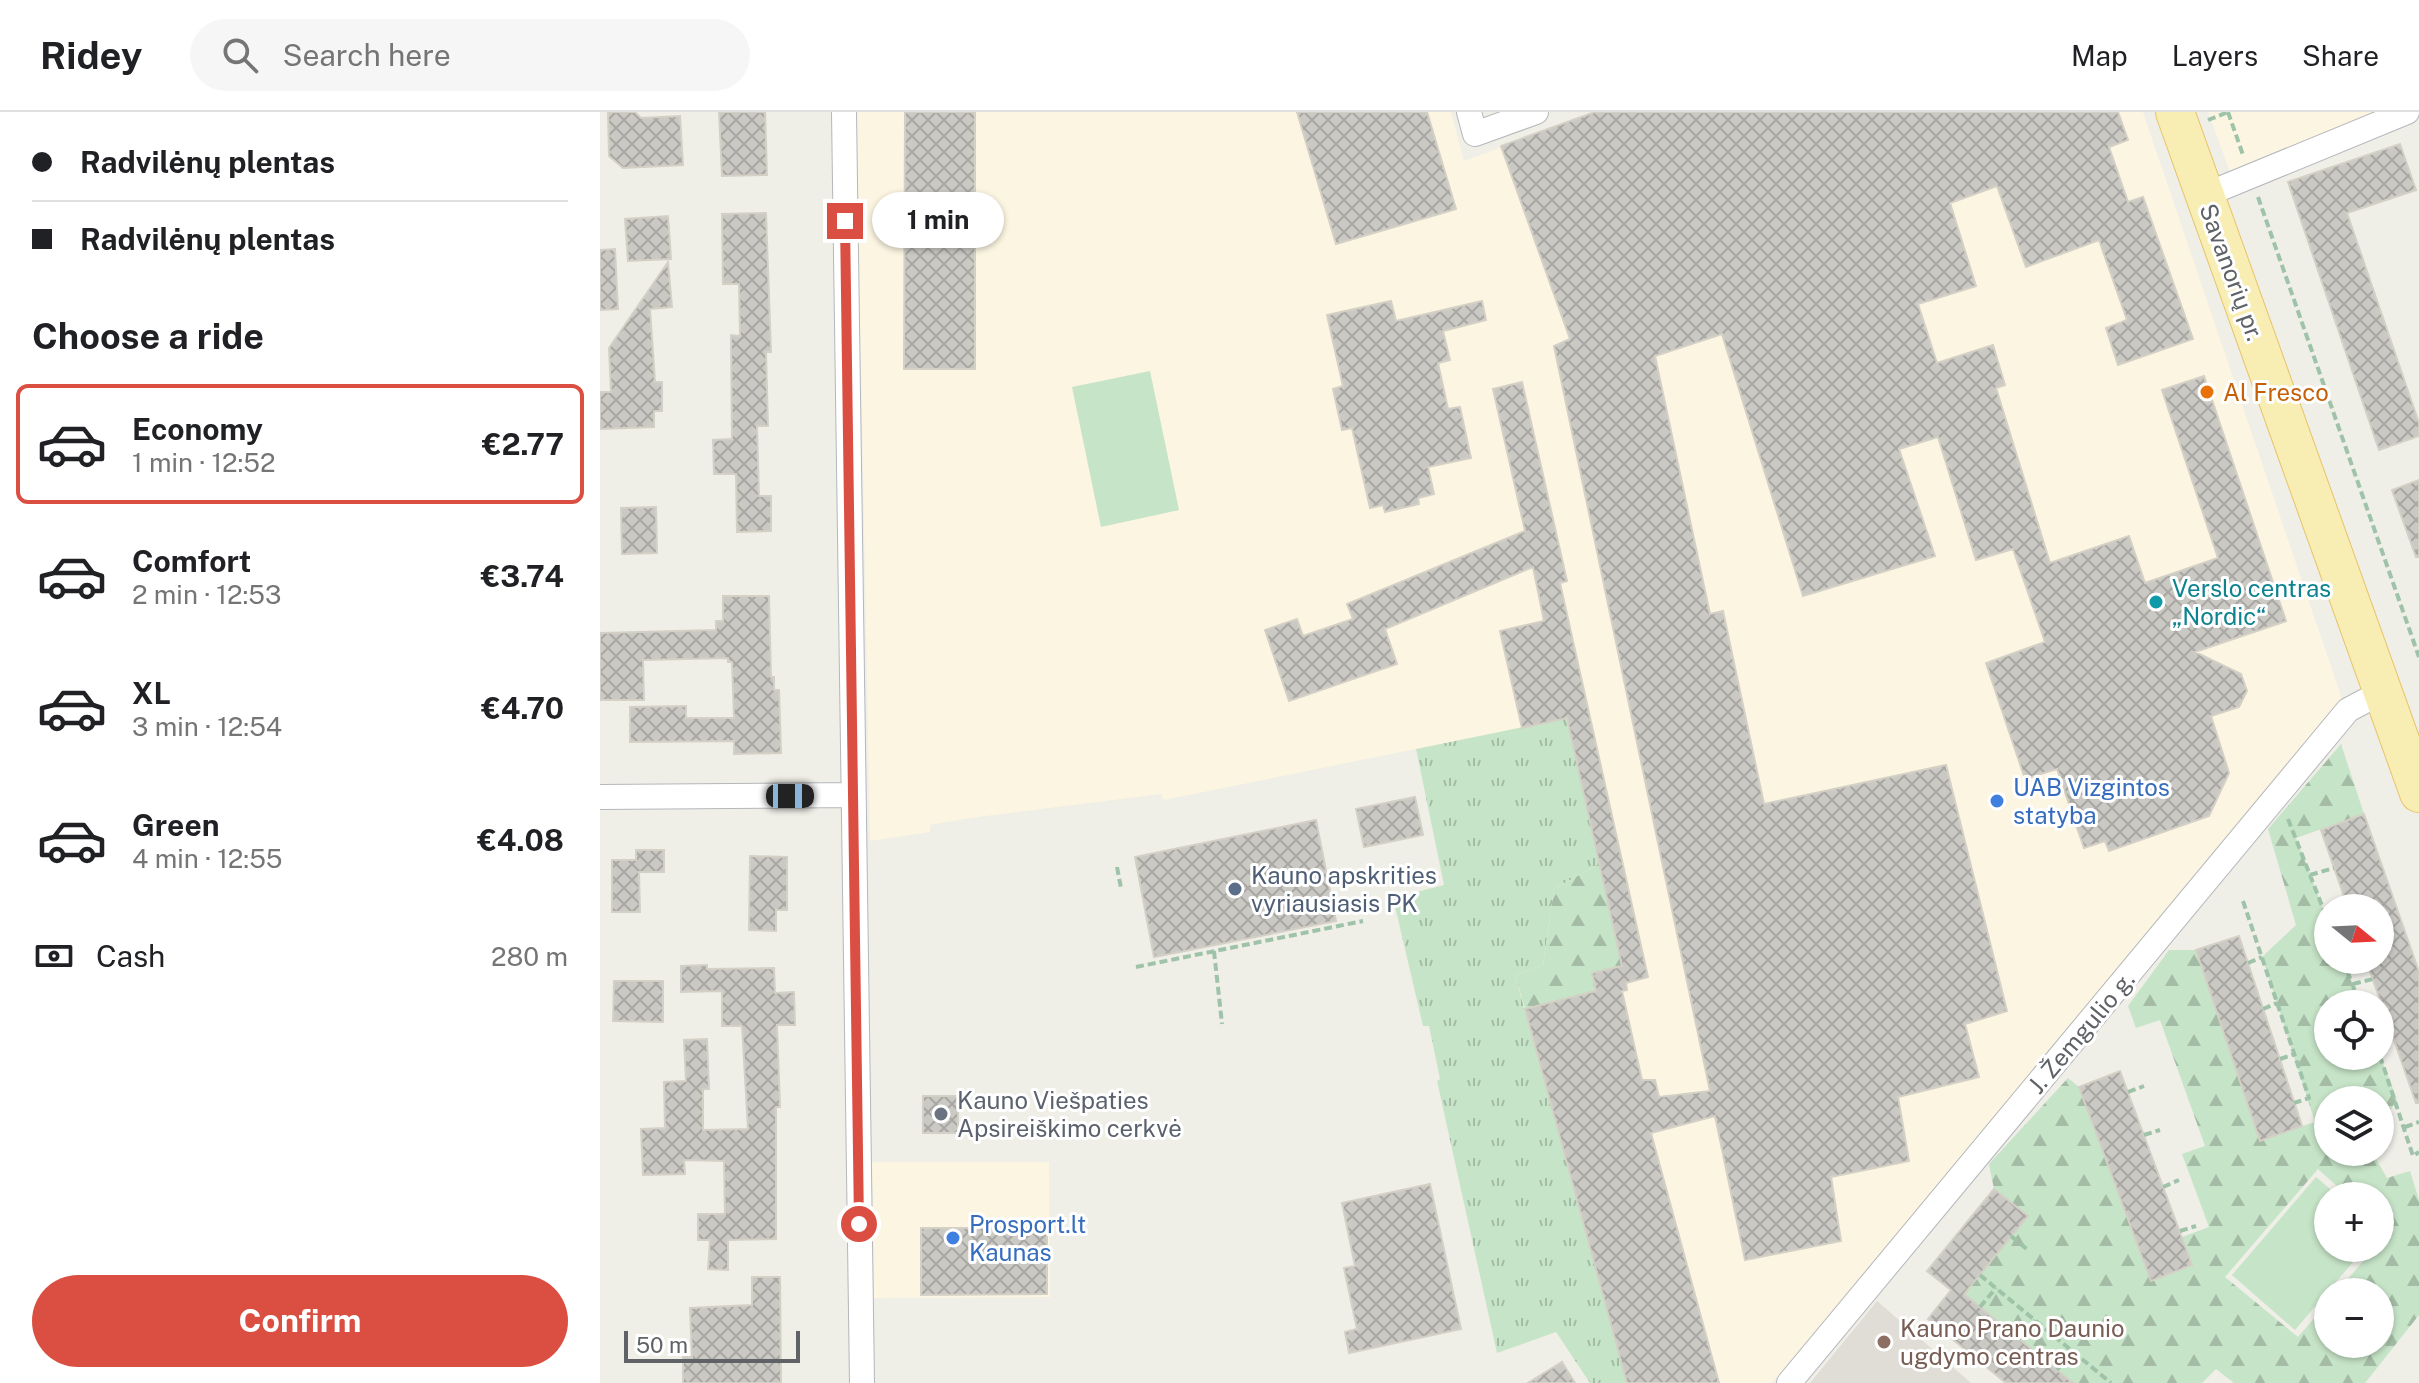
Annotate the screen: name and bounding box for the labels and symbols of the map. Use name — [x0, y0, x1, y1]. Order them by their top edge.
callout: 1 min — [873, 193, 1005, 249]
street label: Savanorių pr. — [2194, 200, 2270, 344]
route end — [827, 203, 863, 239]
place label: Al Fresco — [2223, 378, 2329, 406]
marker: Al Fresco — [2198, 383, 2216, 401]
place label: Verslo centras „Nordic“ — [2172, 574, 2331, 630]
marker: Verslo centras „Nordic“ — [2147, 593, 2165, 611]
place label: UAB Vizgintos statyba — [2013, 773, 2170, 829]
car — [766, 784, 814, 808]
marker: UAB Vizgintos statyba — [1988, 792, 2006, 810]
place label: Kauno apskrities vyriausiasis PK — [1251, 861, 1437, 917]
marker: Kauno apskrities vyriausiasis PK — [1226, 880, 1244, 898]
north arrow — [2314, 894, 2394, 974]
street label: J. Žemgulio g. — [2022, 965, 2140, 1099]
place label: Kauno Viešpaties Apsireiškimo cerkvė — [957, 1086, 1182, 1142]
marker: Kauno Viešpaties Apsireiškimo cerkvė — [932, 1105, 950, 1123]
route start — [841, 1206, 877, 1242]
place label: Prosport.lt Kaunas — [969, 1210, 1086, 1266]
marker: Prosport.lt Kaunas — [944, 1229, 962, 1247]
place label: Kauno Prano Daunio ugdymo centras — [1900, 1314, 2125, 1370]
scale bar — [624, 1327, 800, 1363]
marker: Kauno Prano Daunio ugdymo centras — [1875, 1333, 1893, 1351]

